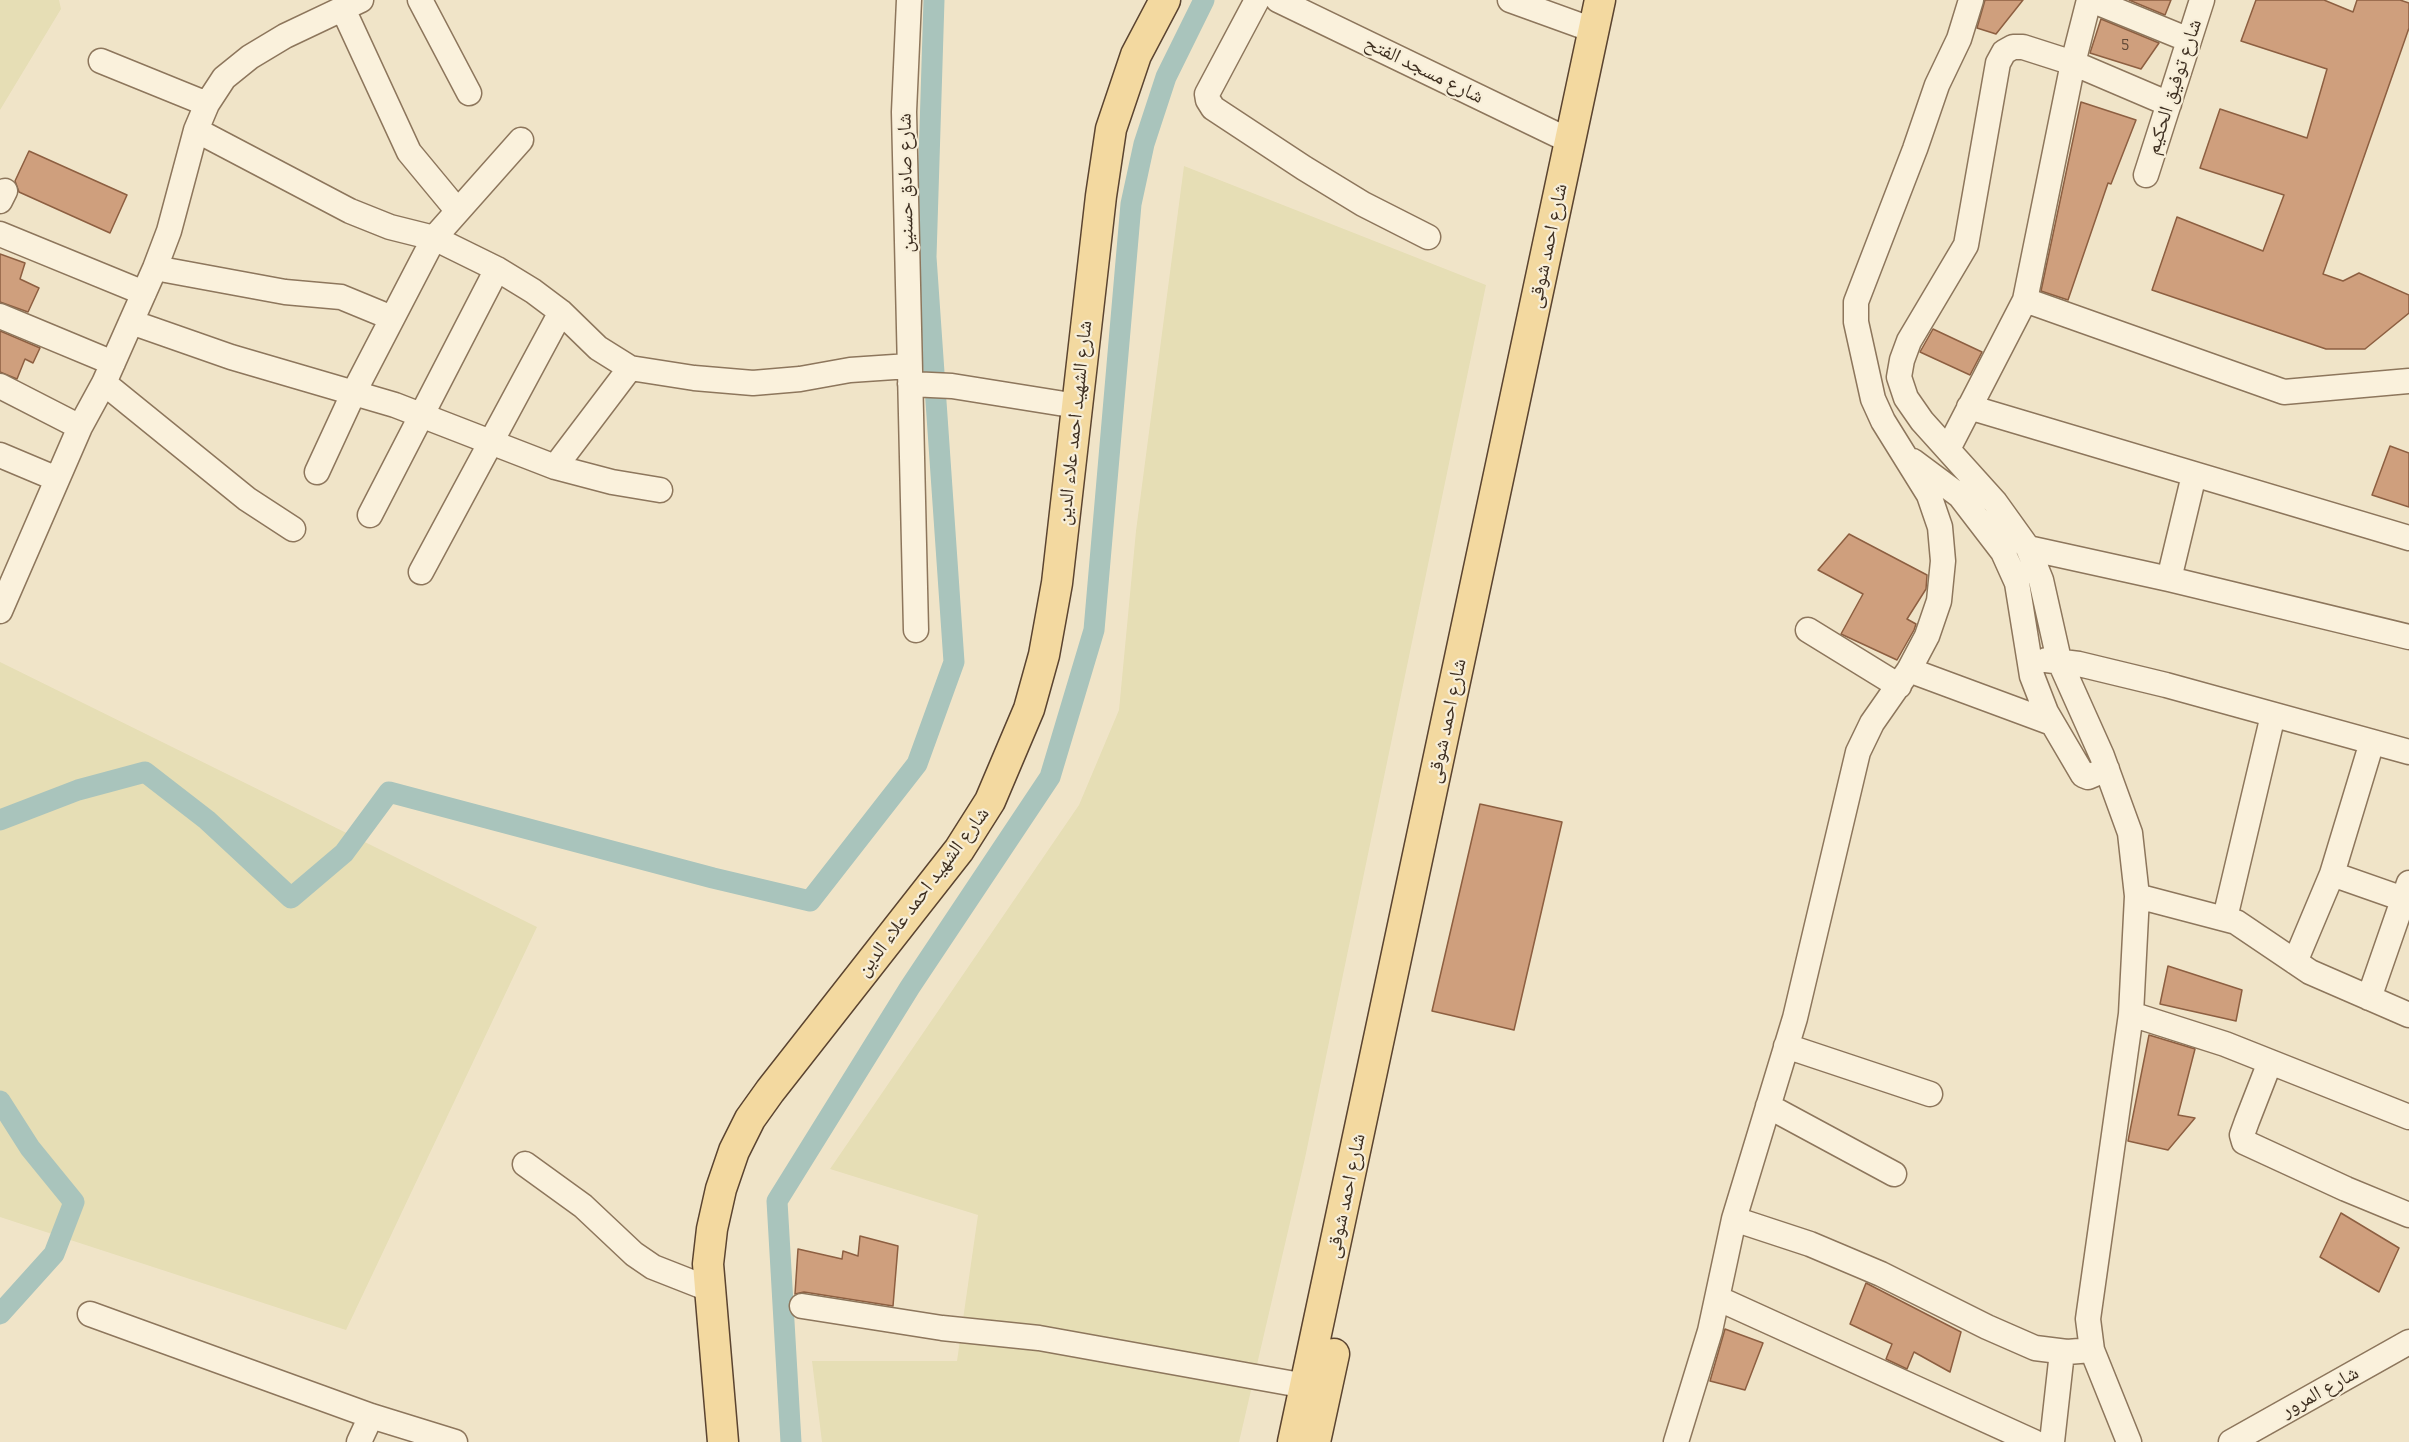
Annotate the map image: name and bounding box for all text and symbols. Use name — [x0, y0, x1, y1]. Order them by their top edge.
street label: شارع توفيق الحكيم — [2141, 16, 2207, 158]
street label: شارع مسجد الفتح — [1361, 31, 1487, 109]
house number: 5 — [2121, 33, 2129, 53]
street label: شارع صادق حسنين — [893, 113, 919, 253]
street label: شارع احمد شوقى — [1523, 181, 1573, 311]
street label: شارع الشهيد احمد علاء الدين — [1052, 319, 1098, 527]
street label: شارع احمد شوقى — [1422, 656, 1472, 786]
street label: شارع الشهيد احمد علاء الدين — [851, 803, 995, 981]
street label: شارع احمد شوقى — [1321, 1131, 1371, 1261]
street label: شارع المرور — [2277, 1361, 2363, 1423]

